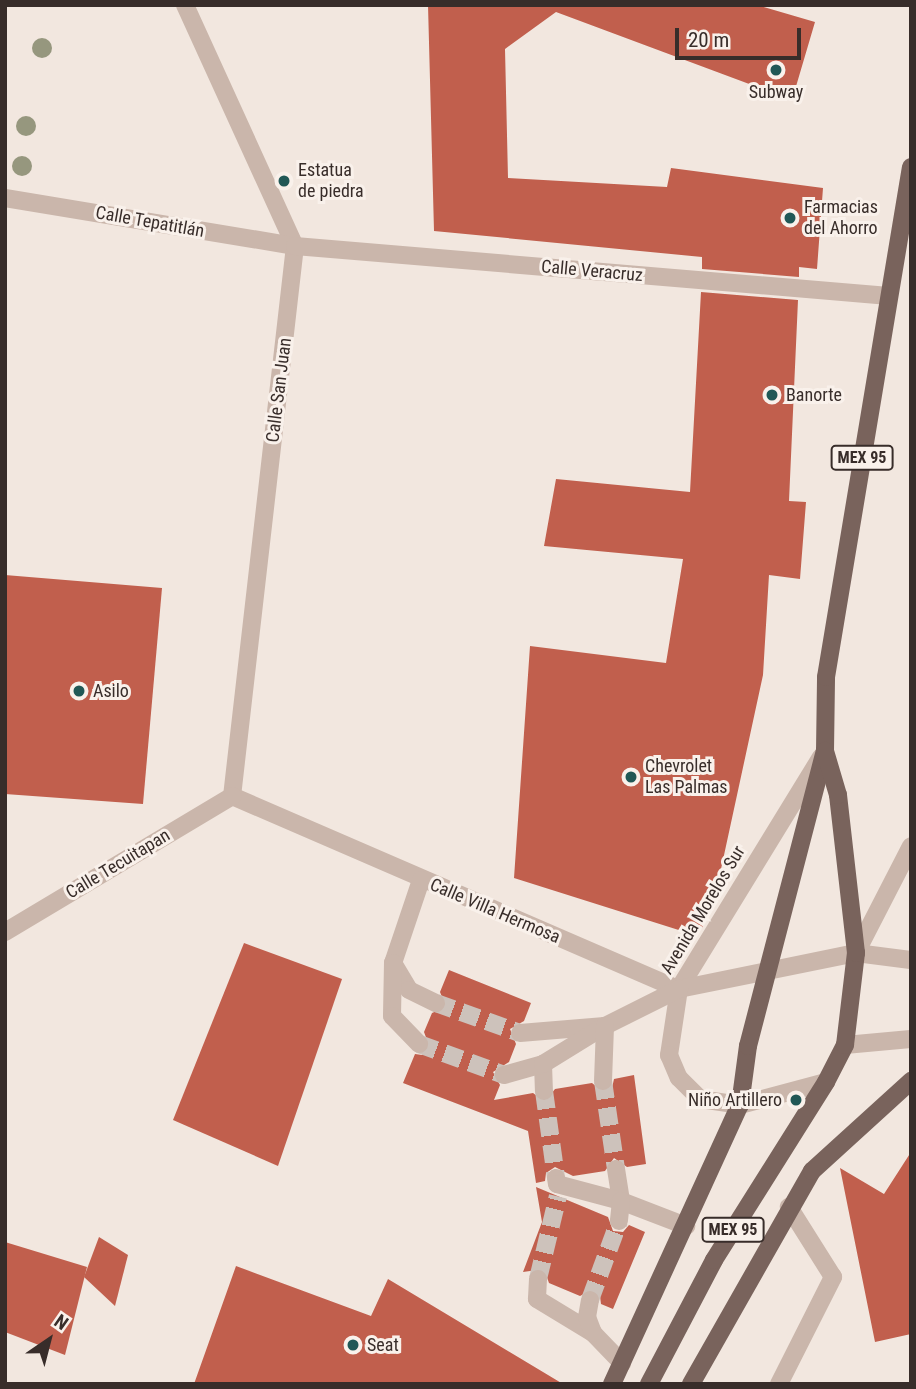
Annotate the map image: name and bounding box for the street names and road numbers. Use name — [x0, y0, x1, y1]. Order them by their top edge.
street label: Calle Tepatitlán — [94, 202, 206, 242]
street label: Calle Veracruz — [540, 256, 644, 286]
street label: Calle San Juan — [262, 336, 296, 444]
road number: MEX 95 — [830, 446, 894, 471]
street label: Calle Tecuitapan — [62, 824, 174, 904]
street label: Avenida Morelos Sur — [656, 842, 750, 978]
street label: Calle Villa Hermosa — [427, 874, 563, 948]
road number: MEX 95 — [702, 1218, 764, 1242]

